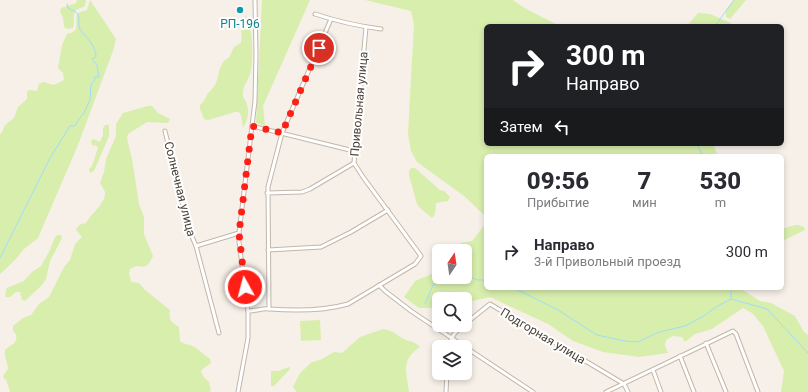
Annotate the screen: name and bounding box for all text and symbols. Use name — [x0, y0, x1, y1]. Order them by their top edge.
marker: РП-196 — [235, 5, 245, 15]
place label: РП-196 — [220, 17, 260, 31]
pin — [302, 31, 336, 65]
icon: arrive — [308, 37, 330, 59]
text: 300 m — [566, 39, 645, 72]
icon: right — [500, 40, 552, 92]
street label: Привольная улица — [347, 51, 371, 157]
text: Направо — [566, 73, 639, 94]
icon: left — [551, 116, 573, 138]
text: Затем — [500, 118, 543, 136]
street label: Солнечная улица — [161, 140, 199, 238]
text: 09:56 — [527, 167, 589, 195]
text: 7 — [637, 167, 651, 195]
text: 530 — [700, 167, 741, 195]
text: Прибытие — [527, 195, 589, 210]
text: мин — [632, 195, 657, 210]
text: m — [715, 195, 726, 210]
text: Направо — [534, 236, 595, 254]
icon: right — [500, 241, 522, 263]
text: 300 m — [726, 243, 768, 261]
north arrow — [432, 244, 472, 284]
map controls — [432, 244, 472, 380]
text: 3-й Привольный проезд — [534, 254, 681, 269]
position arrow — [224, 266, 266, 308]
button: search — [432, 292, 472, 332]
street label: Подгорная улица — [498, 305, 588, 367]
button: layers — [432, 340, 472, 380]

